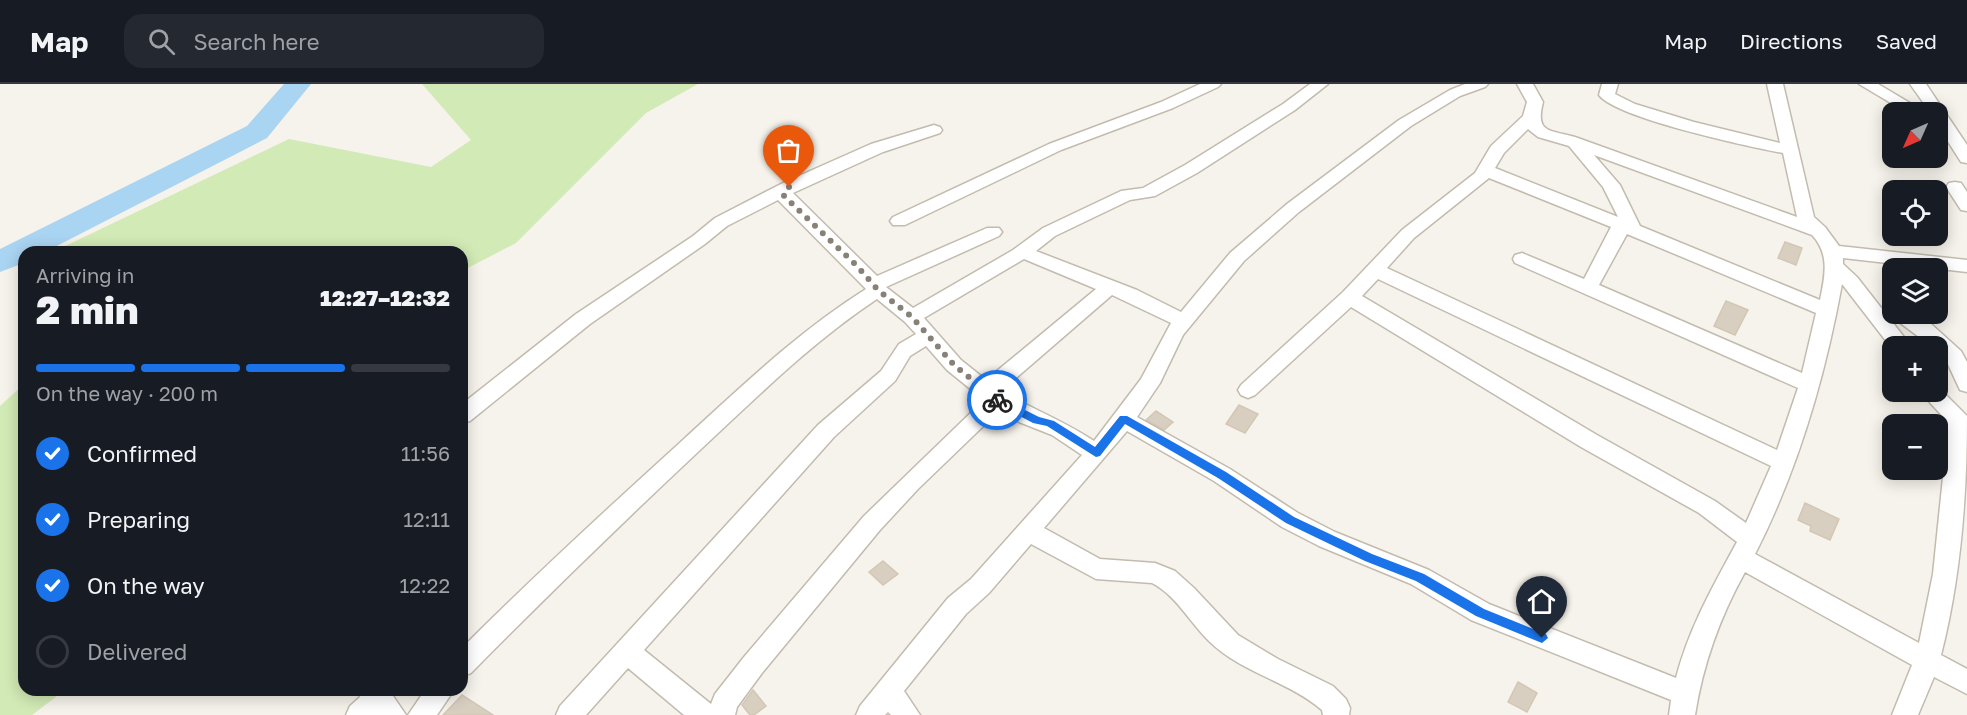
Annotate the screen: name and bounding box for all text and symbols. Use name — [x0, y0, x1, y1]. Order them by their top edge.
search box — [124, 14, 544, 68]
text: Map — [30, 25, 88, 58]
icon: search — [145, 25, 178, 58]
text: Search here — [193, 28, 319, 55]
text: Map — [1664, 28, 1707, 54]
text: Directions — [1740, 28, 1843, 54]
text: Saved — [1876, 28, 1937, 54]
north arrow — [1882, 102, 1948, 168]
map controls — [1882, 102, 1948, 480]
pin — [763, 125, 814, 187]
icon: bag — [772, 134, 805, 167]
button: locate — [1882, 180, 1948, 246]
button: layers — [1882, 258, 1948, 324]
text: Arriving in — [36, 263, 134, 287]
text: 12:27–12:32 — [320, 284, 450, 311]
text: 2 min — [36, 286, 139, 333]
button: + — [1882, 336, 1948, 402]
courier — [967, 370, 1027, 430]
text: On the way · 200 m — [36, 381, 218, 405]
icon: bike — [981, 384, 1014, 417]
button: − — [1882, 414, 1948, 480]
icon: check — [36, 437, 69, 470]
text: Confirmed — [87, 440, 197, 467]
text: 11:56 — [401, 441, 450, 465]
icon: check — [36, 503, 69, 536]
text: Preparing — [87, 506, 190, 533]
text: 12:11 — [403, 507, 450, 531]
icon: check — [36, 569, 69, 602]
text: On the way — [87, 572, 205, 599]
text: 12:22 — [400, 573, 450, 597]
pin — [1516, 576, 1567, 638]
icon: home — [1525, 585, 1558, 618]
text: Delivered — [87, 638, 187, 665]

